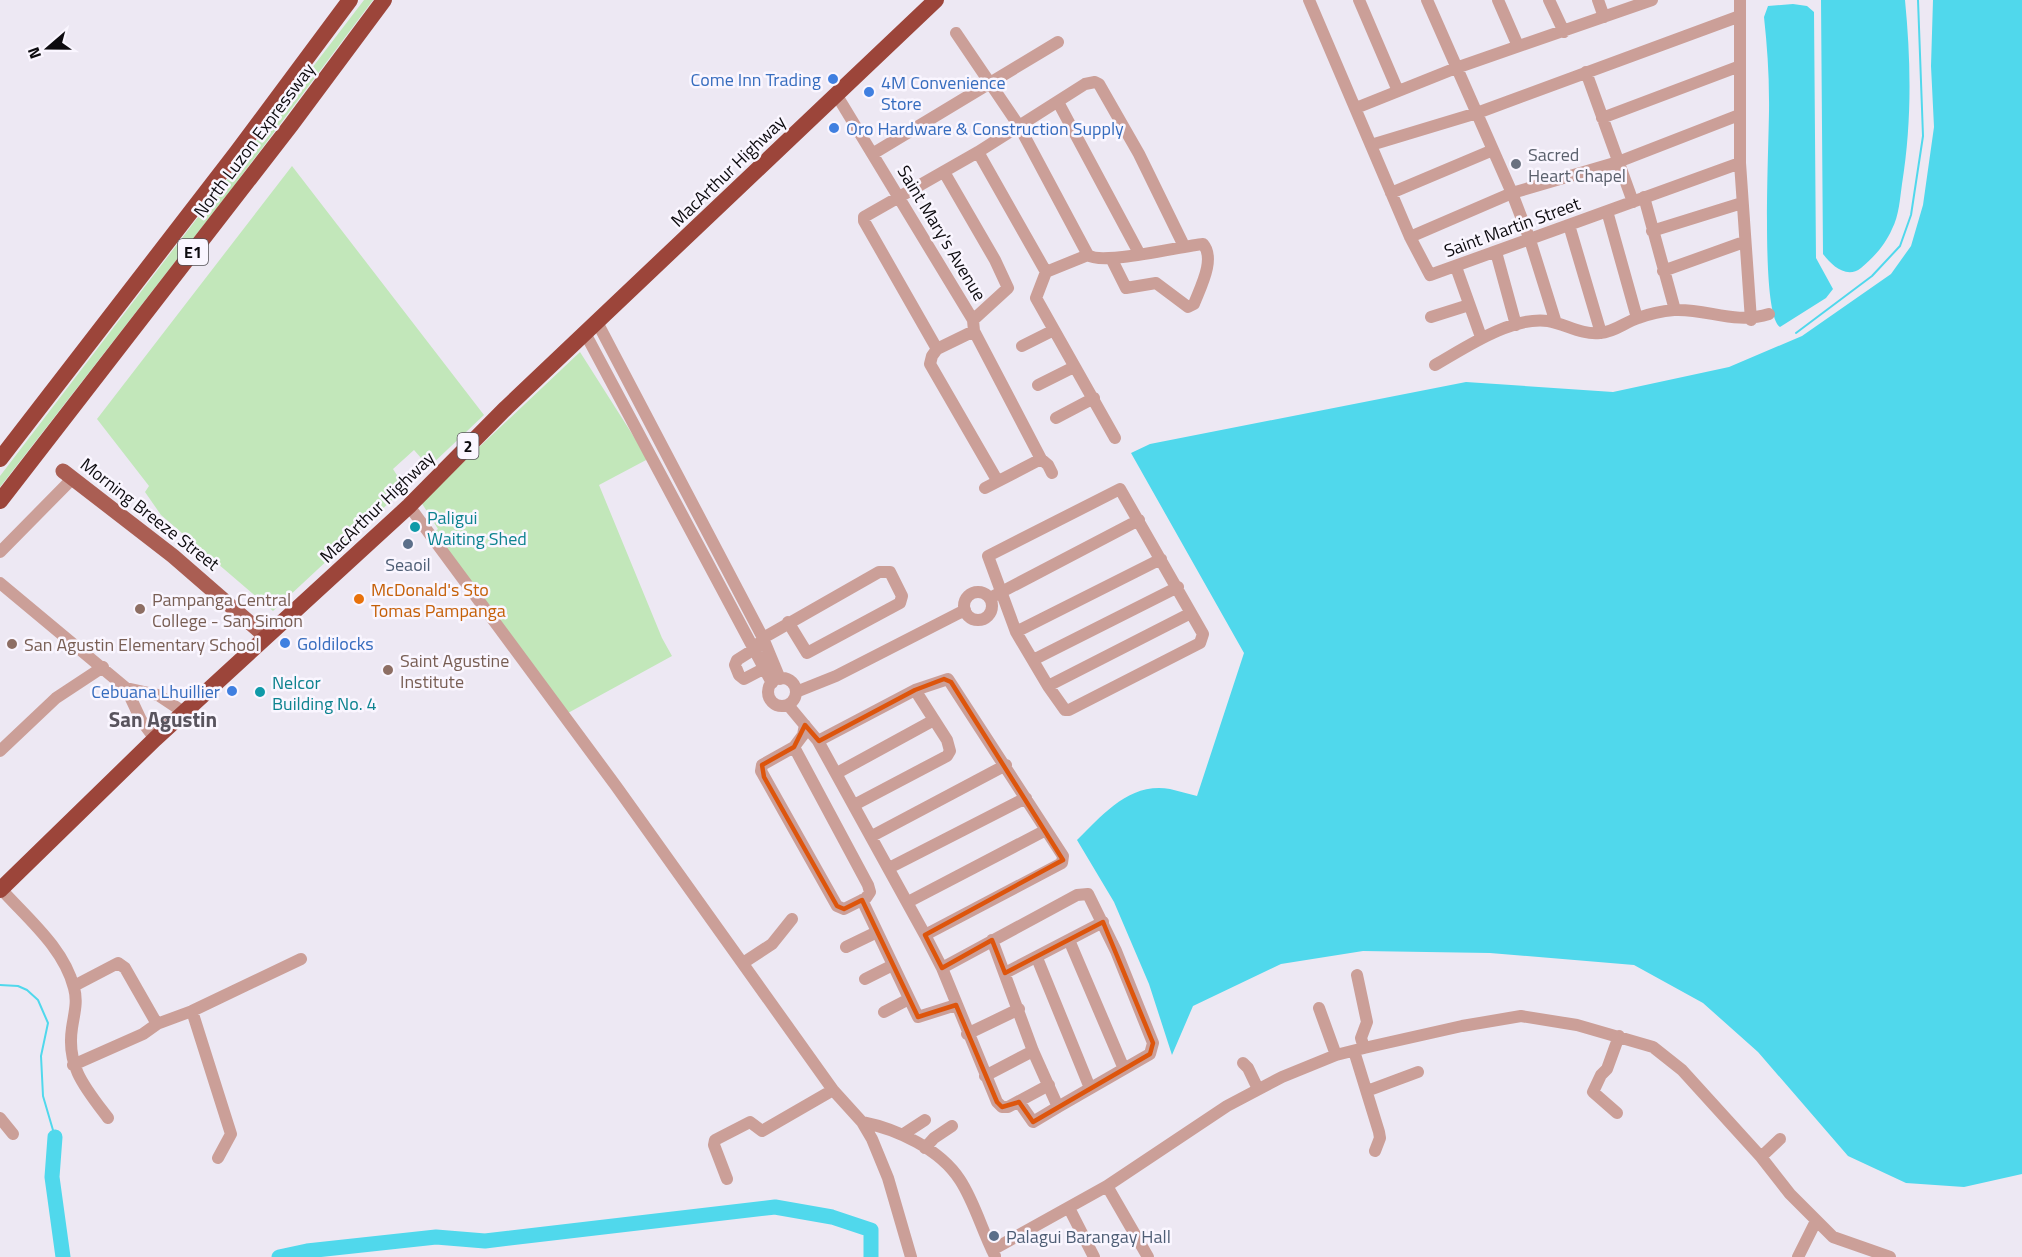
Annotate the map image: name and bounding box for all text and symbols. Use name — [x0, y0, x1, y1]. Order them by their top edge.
north arrow — [18, 18, 78, 78]
text: N — [21, 44, 47, 62]
street label: North Luzon Expressway — [187, 57, 321, 223]
place label: Come Inn Trading — [691, 66, 821, 93]
place label: 4M Convenience Store — [881, 69, 1006, 117]
marker: Come Inn Trading — [826, 72, 840, 86]
marker: 4M Convenience Store — [862, 85, 876, 99]
street label: MacArthur Highway — [664, 109, 792, 233]
place label: Oro Hardware & Construction Supply — [846, 115, 1124, 142]
marker: Oro Hardware & Construction Supply — [827, 121, 841, 135]
place label: Sacred Heart Chapel — [1528, 141, 1626, 189]
marker: Sacred Heart Chapel — [1509, 157, 1523, 171]
street label: Saint Mary's Avenue — [891, 160, 993, 306]
street label: Saint Martin Street — [1440, 190, 1585, 264]
road number: E1 — [178, 239, 208, 265]
road number: 2 — [458, 433, 478, 459]
street label: MacArthur Highway — [313, 445, 441, 569]
street label: Morning Breeze Street — [75, 451, 226, 577]
place label: Paligui Waiting Shed — [427, 504, 527, 552]
marker: Paligui Waiting Shed — [408, 520, 422, 534]
marker: Seaoil — [401, 537, 415, 551]
place label: Seaoil — [385, 551, 431, 578]
place label: McDonald's Sto Tomas Pampanga — [371, 576, 506, 624]
place label: Pampanga Central College - San Simon — [152, 586, 303, 634]
marker: McDonald's Sto Tomas Pampanga — [352, 592, 366, 606]
marker: Pampanga Central College - San Simon — [133, 602, 147, 616]
place label: Goldilocks — [297, 630, 374, 657]
place label: San Agustin Elementary School — [24, 631, 260, 658]
marker: Goldilocks — [278, 636, 292, 650]
marker: San Agustin Elementary School — [5, 637, 19, 651]
place label: Saint Agustine Institute — [400, 647, 509, 695]
marker: Saint Agustine Institute — [381, 663, 395, 677]
place label: Nelcor Building No. 4 — [272, 669, 377, 717]
place label: Cebuana Lhuillier — [91, 678, 220, 705]
marker: Cebuana Lhuillier — [225, 684, 239, 698]
marker: Nelcor Building No. 4 — [253, 685, 267, 699]
district label: San Agustin — [109, 703, 217, 735]
place label: Palagui Barangay Hall — [1006, 1223, 1171, 1250]
marker: Palagui Barangay Hall — [987, 1229, 1001, 1243]

